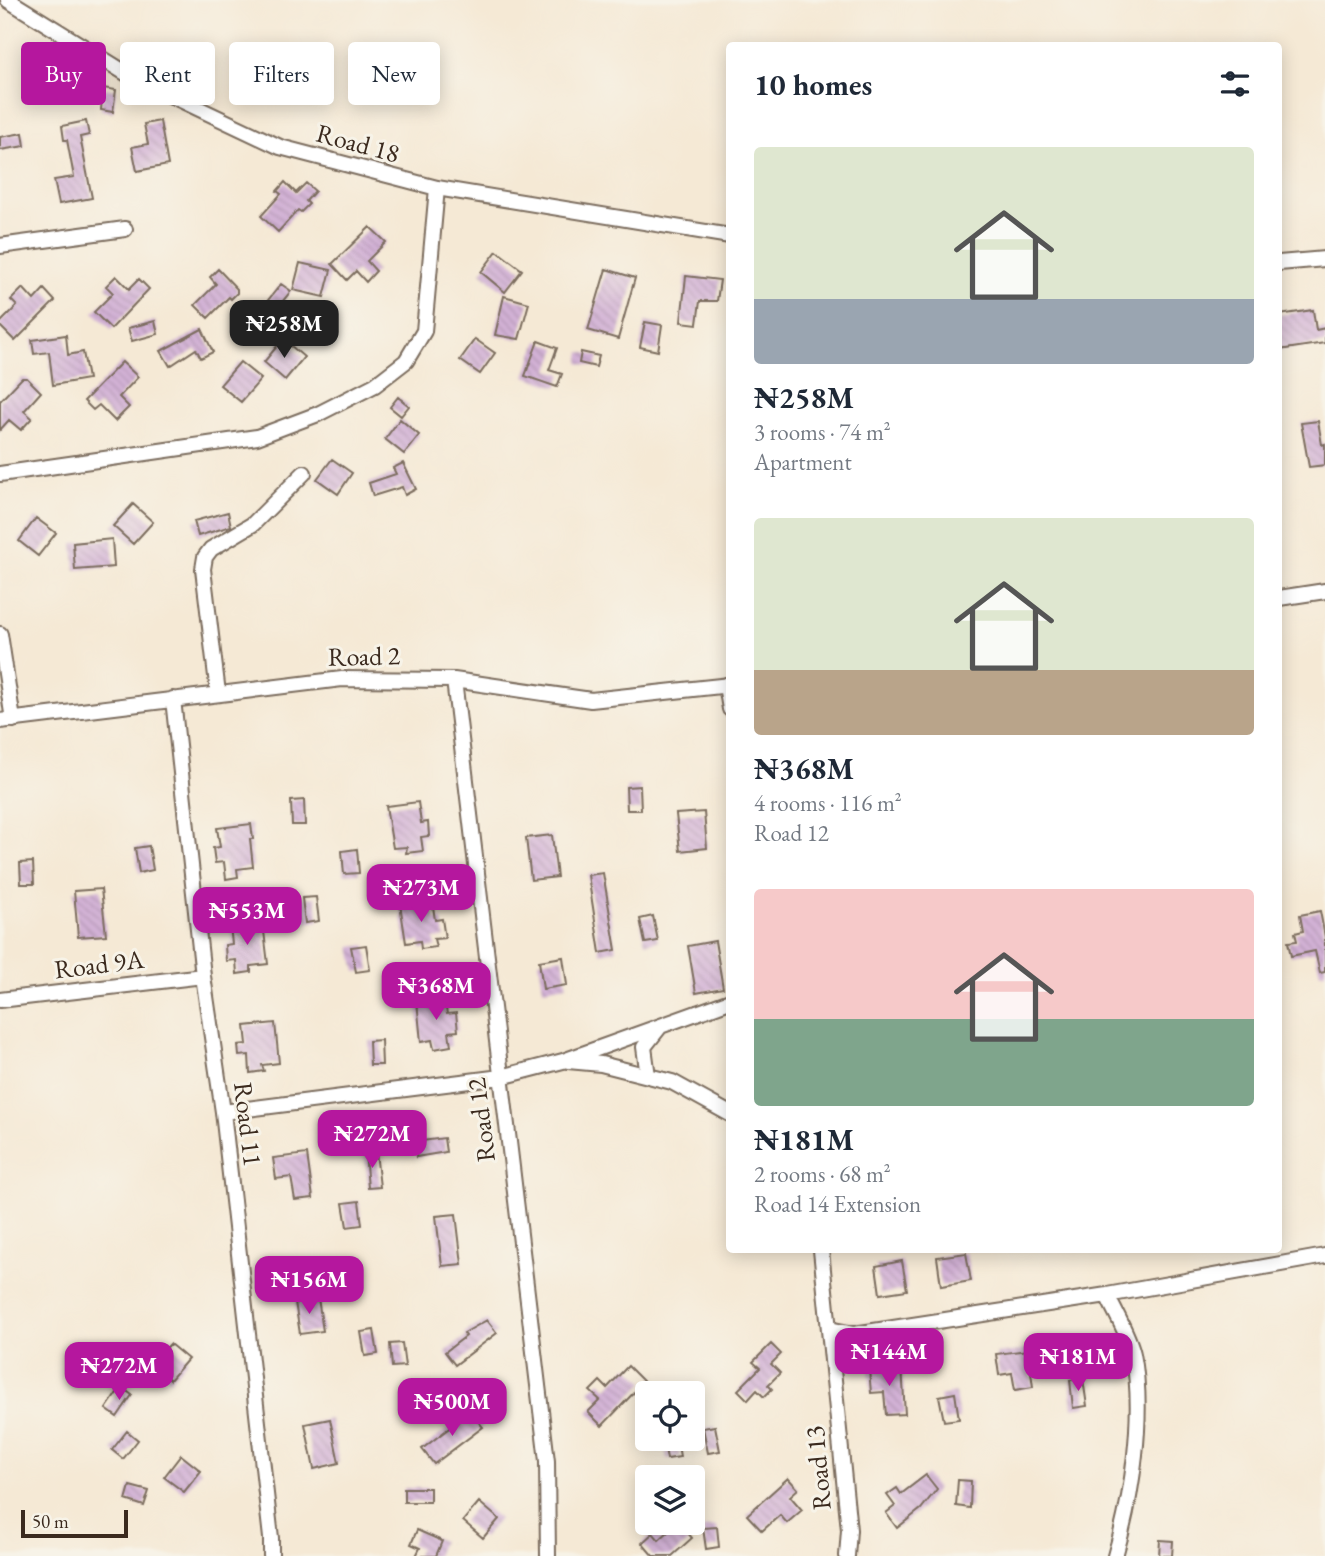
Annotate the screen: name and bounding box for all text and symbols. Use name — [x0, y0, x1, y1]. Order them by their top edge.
chip: Buy — [21, 42, 106, 105]
chip: Rent — [120, 42, 215, 105]
chip: Filters — [229, 42, 334, 105]
chip: New — [348, 42, 440, 105]
text: 10 homes — [754, 65, 872, 104]
icon: filters — [1216, 65, 1254, 103]
street label: Road 18 — [313, 116, 403, 170]
icon: home — [941, 192, 1067, 318]
pin: ₦258M — [235, 300, 333, 360]
text: ₦258M — [246, 308, 322, 338]
text: ₦258M — [754, 378, 854, 417]
text: 3 rooms · 74 m² — [754, 417, 891, 447]
text: Apartment — [754, 447, 852, 477]
icon: home — [941, 563, 1067, 689]
street label: Road 2 — [328, 638, 401, 674]
text: ₦368M — [754, 749, 854, 788]
text: 4 rooms · 116 m² — [754, 788, 902, 818]
text: Road 12 — [754, 818, 829, 848]
pin: ₦273M — [372, 864, 470, 924]
text: ₦273M — [383, 872, 459, 902]
pin: ₦553M — [198, 888, 296, 947]
text: ₦553M — [209, 895, 285, 925]
icon: home — [941, 934, 1067, 1060]
street label: Road 9A — [52, 942, 147, 986]
pin: ₦368M — [387, 962, 485, 1022]
text: ₦368M — [398, 970, 474, 1000]
street label: Road 12 — [459, 1075, 503, 1164]
street label: Road 11 — [226, 1080, 270, 1168]
pin: ₦272M — [323, 1110, 421, 1170]
text: ₦272M — [334, 1118, 410, 1148]
text: ₦181M — [754, 1120, 854, 1159]
text: 2 rooms · 68 m² — [754, 1159, 891, 1189]
text: Road 14 Extension — [754, 1189, 921, 1219]
pin: ₦156M — [260, 1256, 358, 1316]
text: ₦156M — [271, 1264, 347, 1294]
pin: ₦144M — [840, 1328, 938, 1388]
pin: ₦181M — [1029, 1334, 1127, 1393]
text: ₦144M — [851, 1336, 927, 1366]
text: ₦181M — [1040, 1341, 1116, 1371]
pin: ₦272M — [70, 1342, 168, 1402]
text: ₦272M — [81, 1350, 157, 1380]
pin: ₦500M — [403, 1378, 501, 1438]
map controls — [635, 1381, 705, 1535]
button: locate — [635, 1381, 705, 1451]
text: ₦500M — [414, 1386, 490, 1416]
street label: Road 13 — [797, 1424, 839, 1512]
button: layers — [635, 1465, 705, 1535]
scale bar — [21, 1507, 128, 1539]
text: 50 m — [32, 1509, 69, 1534]

